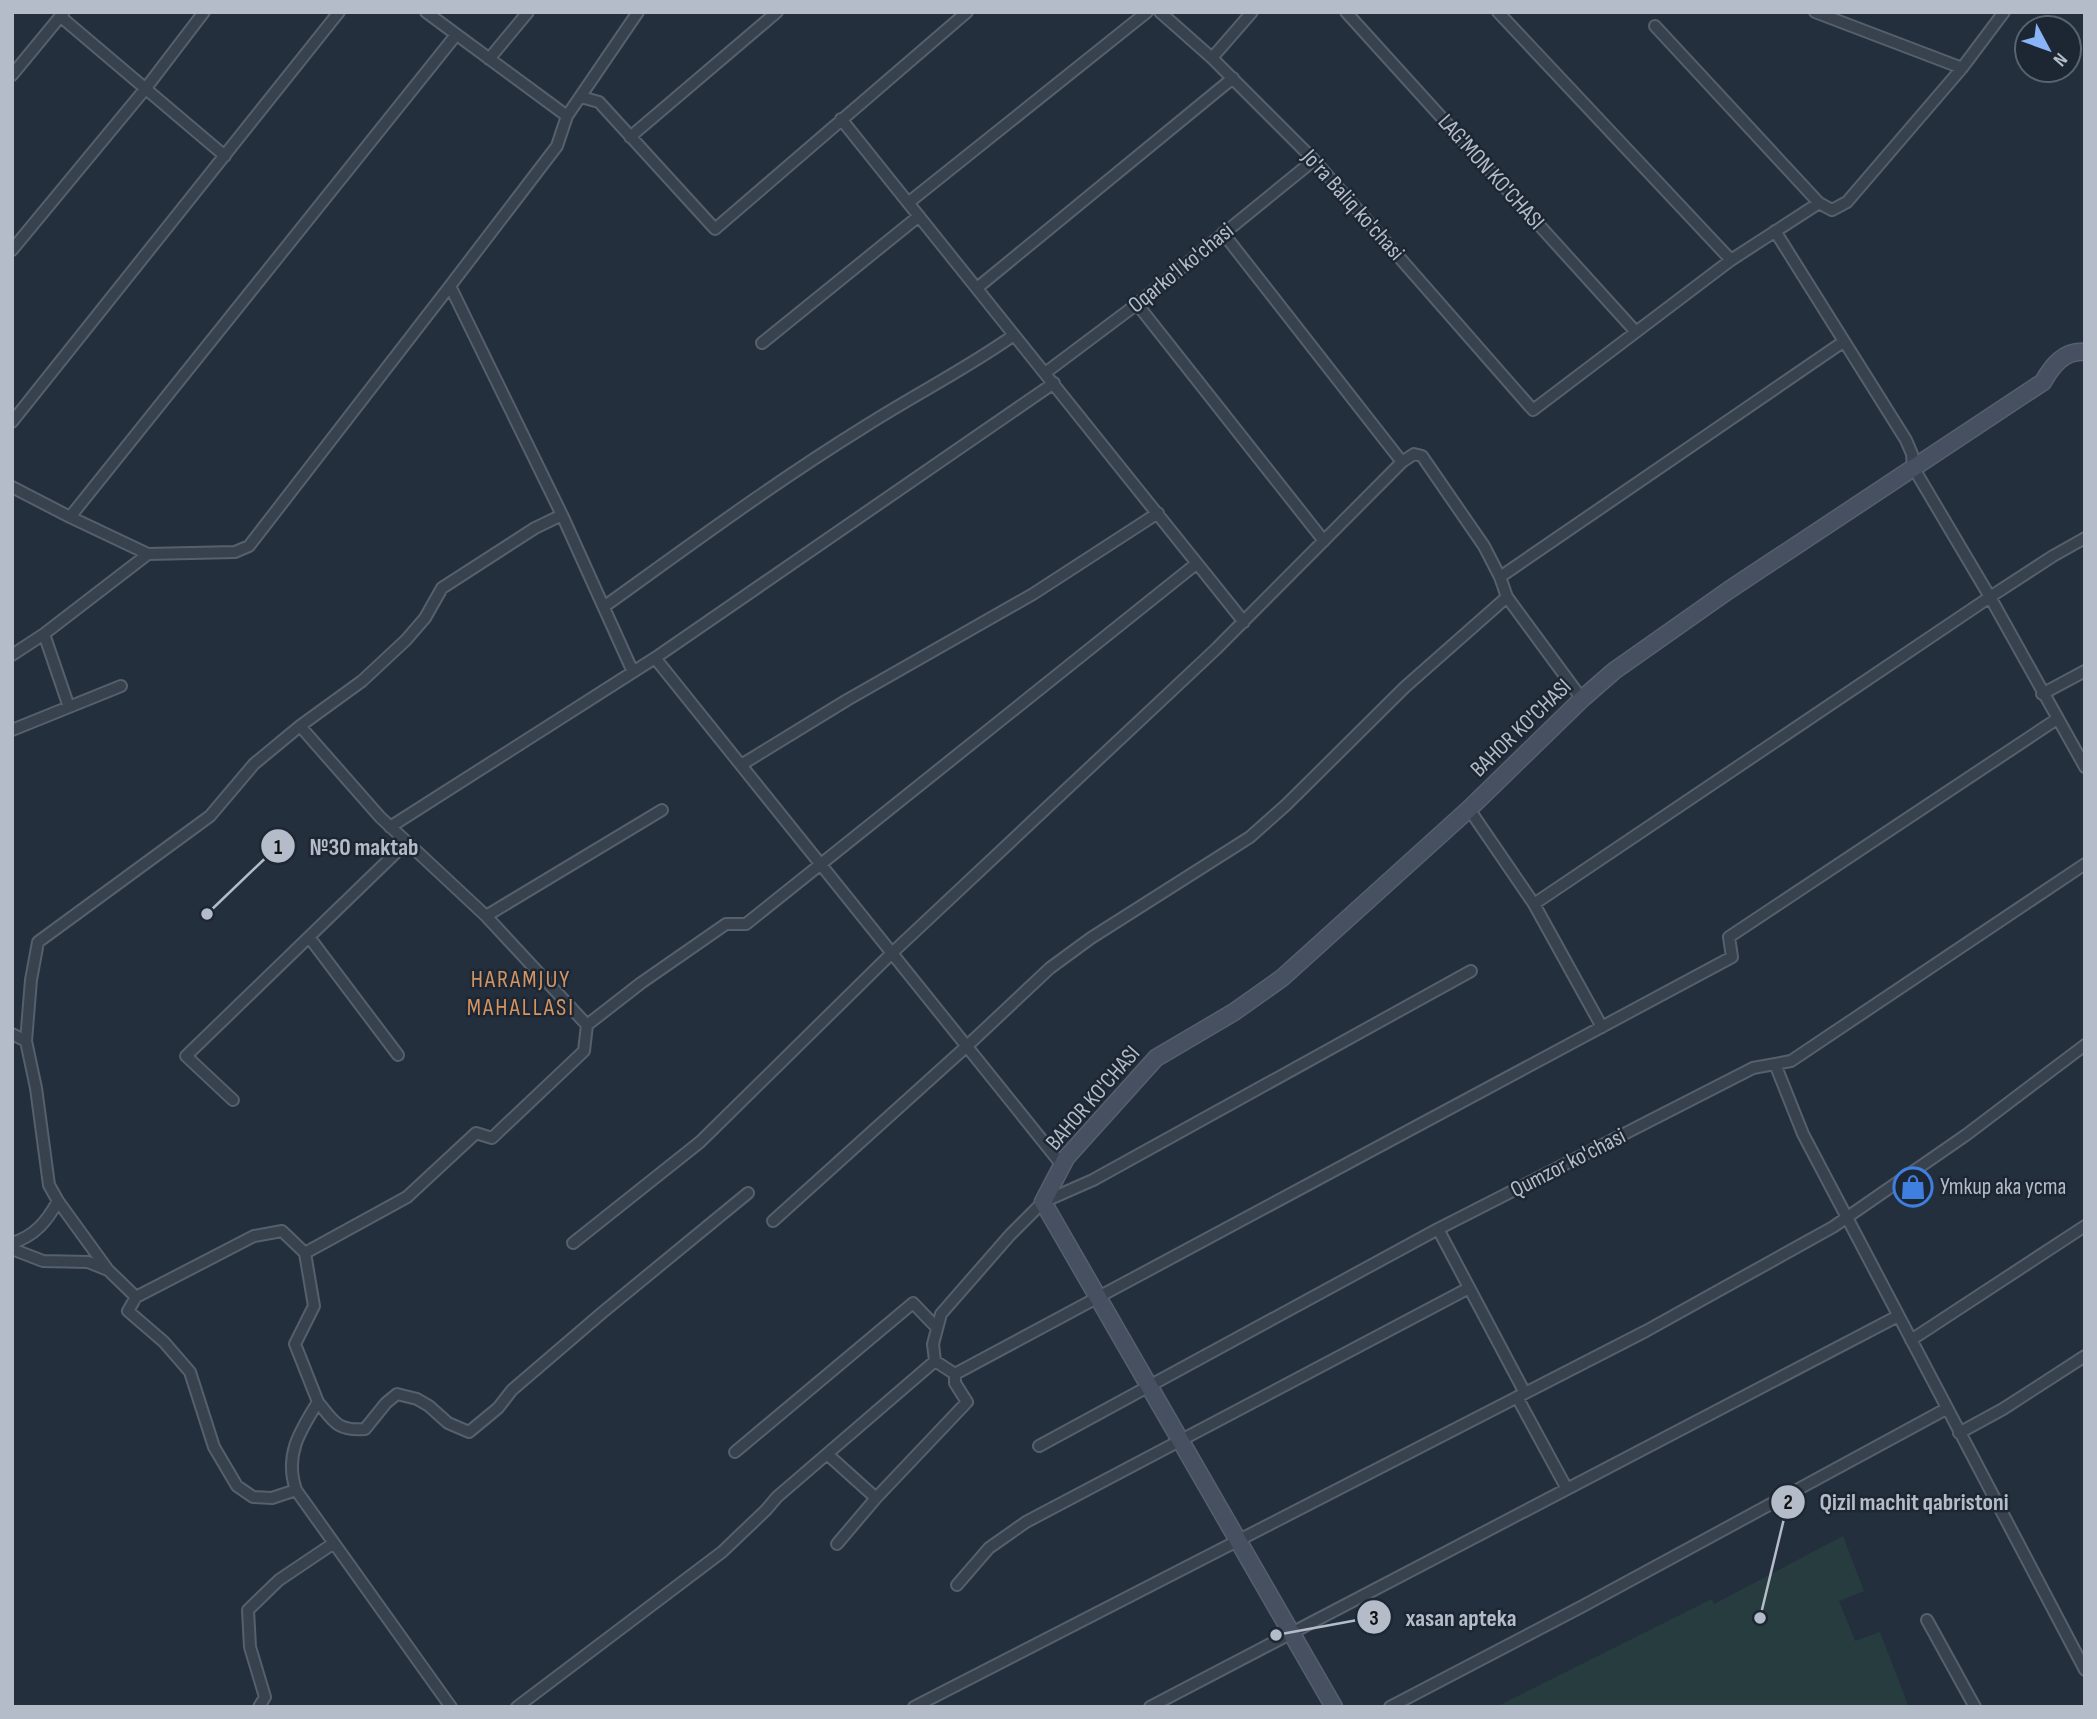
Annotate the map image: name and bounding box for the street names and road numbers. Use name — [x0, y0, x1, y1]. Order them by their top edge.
street label: LAG'MON KO'CHASI — [1432, 108, 1550, 236]
street label: Jo'ra Baliq ko'chasi — [1295, 143, 1410, 266]
street label: Oqarko'l ko'chasi — [1122, 217, 1240, 319]
street label: BAHOR KO'CHASI — [1465, 673, 1577, 783]
street label: BAHOR KO'CHASI — [1040, 1040, 1146, 1156]
street label: Qumzor ko'chasi — [1506, 1122, 1630, 1204]

